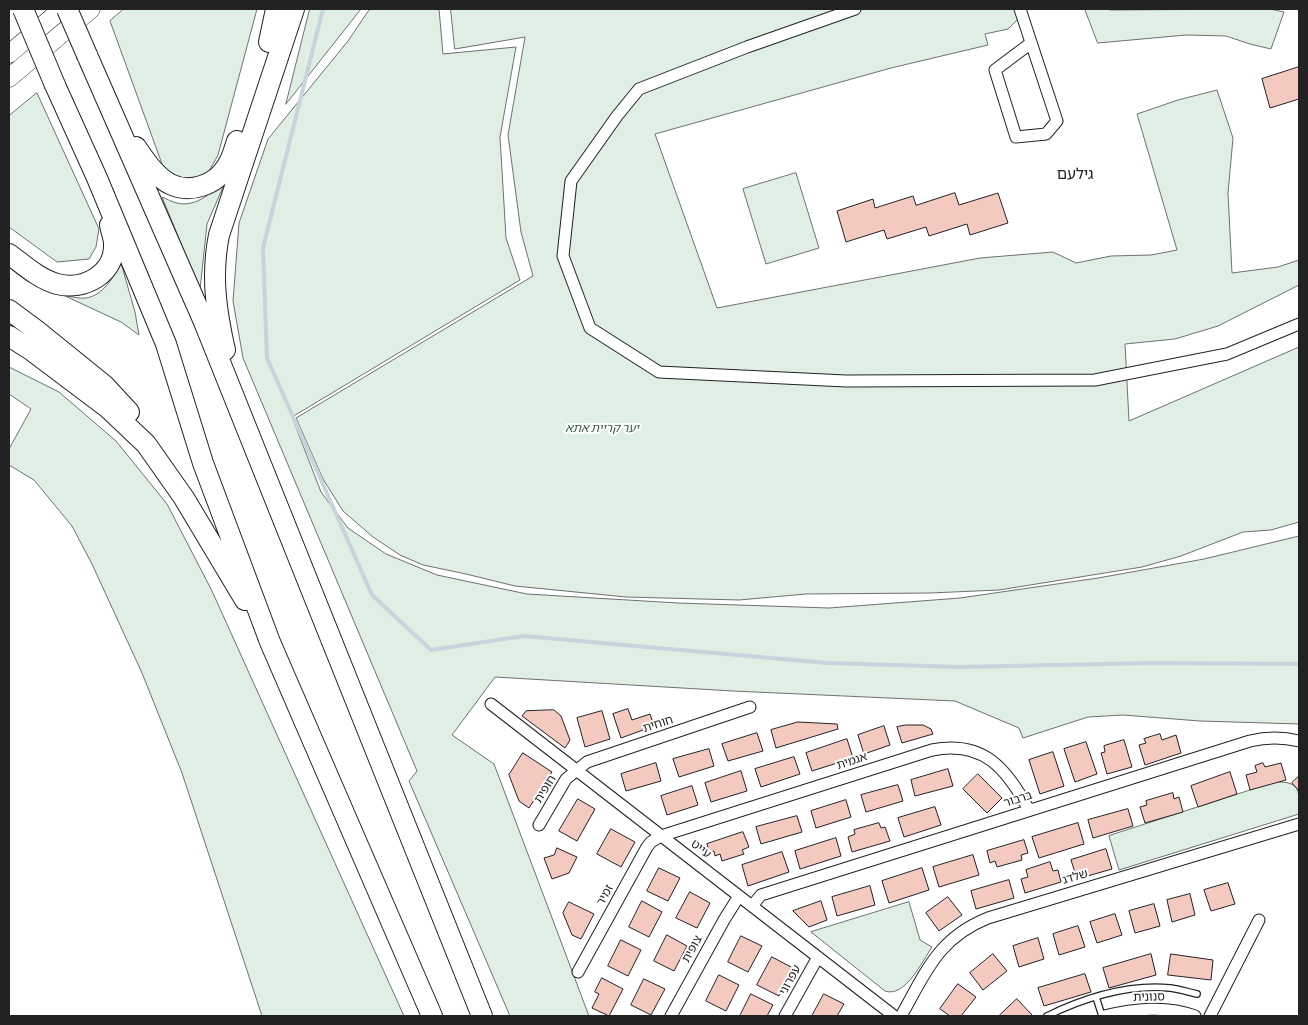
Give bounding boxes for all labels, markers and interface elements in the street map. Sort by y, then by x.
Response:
district label: גילעם [1057,165,1093,183]
park label: יער קריית אתא [565,421,639,435]
street label: חוחית [641,712,675,736]
street label: אגמית [835,749,869,773]
street label: חופית [531,772,559,806]
street label: ברבור [1002,788,1034,810]
street label: עייט [688,837,714,861]
street label: שלדג [1060,866,1090,888]
street label: זמיר [594,882,616,908]
street label: צופית [679,933,705,965]
street label: עפרוני [776,962,804,998]
street label: סנונית [1133,990,1165,1004]

